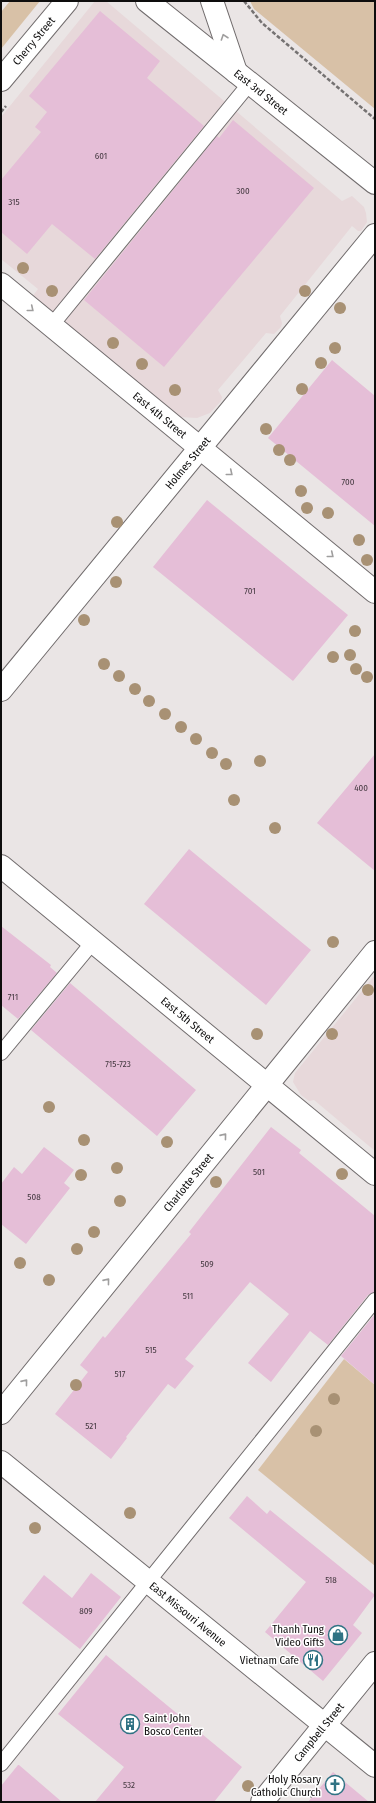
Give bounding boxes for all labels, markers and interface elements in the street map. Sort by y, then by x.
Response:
street label: Cherry Street [10,14,58,68]
one-way arrow [220,33,229,40]
street label: East 3rd Street [231,67,291,118]
house number: 601 [95,151,107,161]
house number: 300 [236,186,250,196]
house number: 315 [8,197,20,207]
one-way arrow [27,305,34,312]
street label: East 4th Street [130,389,189,441]
street label: Holmes Street [163,434,214,492]
one-way arrow [226,468,233,475]
house number: 700 [342,477,355,487]
one-way arrow [326,551,334,558]
house number: 701 [244,586,256,596]
house number: 400 [354,783,368,793]
house number: 711 [8,992,18,1002]
street label: East 5th Street [158,994,217,1046]
house number: 715-723 [105,1059,131,1069]
one-way arrow [219,1134,226,1141]
street label: Charlotte Street [161,1151,216,1214]
house number: 501 [253,1167,265,1177]
house number: 508 [27,1192,41,1202]
house number: 509 [200,1259,214,1269]
one-way arrow [102,1279,109,1286]
house number: 511 [183,1291,193,1301]
house number: 515 [145,1345,157,1355]
house number: 517 [115,1369,126,1379]
one-way arrow [21,1380,28,1387]
house number: 521 [85,1421,97,1431]
house number: 518 [325,1575,337,1585]
street label: East Missouri Avenue [147,1579,229,1649]
house number: 809 [79,1606,93,1616]
place label: Thanh Tung Video Gifts [272,1623,325,1649]
shop icon: Thanh Tung Video Gifts [327,1624,349,1646]
restaurant icon: Vietnam Cafe [302,1649,324,1671]
place label: Vietnam Cafe [240,1654,299,1667]
street label: Campbell Street [291,1700,347,1765]
place label: Saint John Bosco Center [144,1712,203,1738]
building icon: Saint John Bosco Center [119,1713,141,1735]
place label: Holy Rosary Catholic Church [251,1773,321,1799]
church icon: Holy Rosary Catholic Church [324,1774,346,1796]
house number: 532 [123,1780,135,1790]

